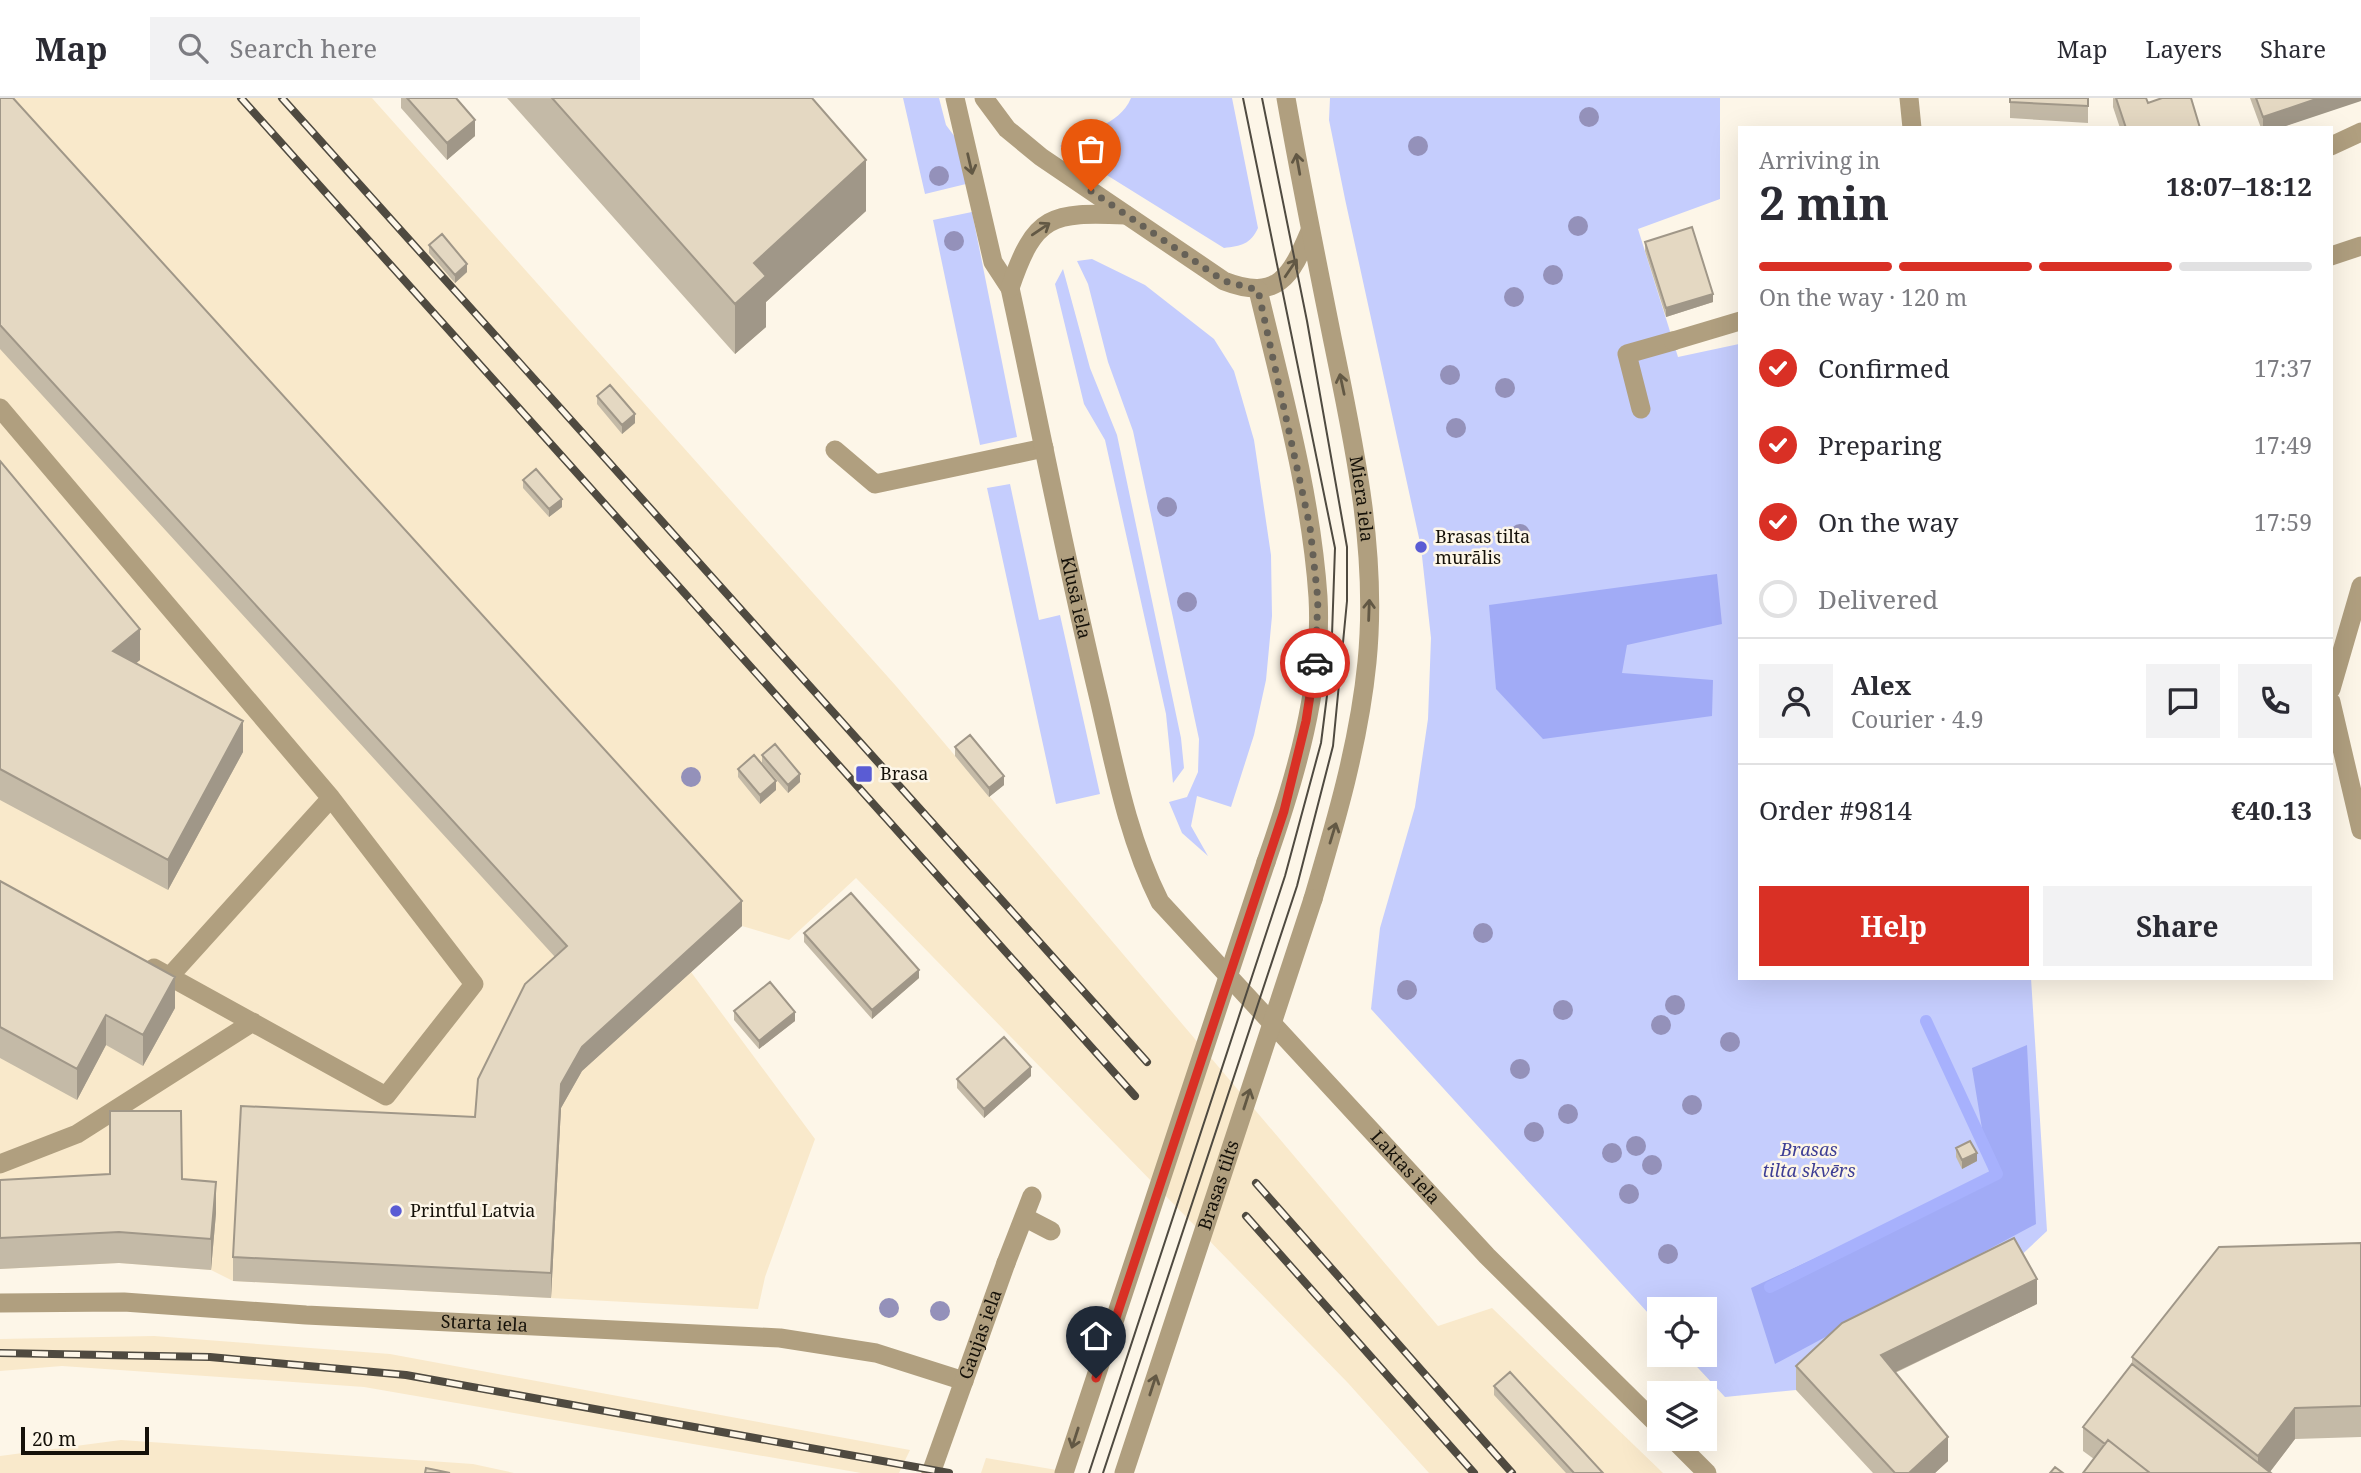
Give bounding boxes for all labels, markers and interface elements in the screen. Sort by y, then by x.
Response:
search box [150,17,640,80]
text: Map [35,26,108,71]
icon: search [174,29,212,67]
text: Search here [230,30,377,66]
text: Map [2057,32,2108,65]
text: Layers [2146,32,2222,65]
text: Share [2260,32,2326,65]
pin [1061,119,1121,191]
icon: bag [1072,130,1110,168]
text: Arriving in [1759,144,1880,176]
one-way arrow [964,153,977,175]
one-way arrow [1291,153,1304,176]
text: 18:07–18:12 [2166,168,2312,204]
text: 2 min [1759,171,1889,233]
one-way arrow [1031,222,1050,236]
one-way arrow [1284,259,1299,278]
text: On the way · 120 m [1759,281,1967,313]
icon: check [1759,349,1797,387]
text: Confirmed [1818,350,1950,386]
text: 17:37 [2254,352,2312,384]
one-way arrow [1334,373,1348,396]
icon: check [1759,426,1797,464]
text: Preparing [1818,427,1942,463]
text: 17:49 [2254,429,2312,461]
street label: Miera iela [1345,454,1380,543]
icon: check [1759,503,1797,541]
text: On the way [1818,504,1958,540]
text: 17:59 [2254,506,2312,538]
place label: Brasas tilta murālis [1435,524,1530,569]
marker: Brasas tilta murālis [1413,539,1429,555]
street label: Klusā iela [1056,554,1097,641]
text: Delivered [1818,581,1938,617]
one-way arrow [1362,598,1375,621]
courier [1280,628,1350,698]
icon: car [1296,644,1334,682]
button: person [1759,664,1833,738]
button: chat [2146,664,2220,738]
button: phone [2238,664,2312,738]
text: Alex [1851,667,1911,703]
text: Courier · 4.9 [1851,703,1984,735]
place label: Brasa [880,761,928,785]
marker: Brasa [854,764,874,784]
text: Order #9814 [1759,792,1912,828]
text: €40.13 [2231,792,2312,828]
one-way arrow [1327,823,1340,845]
button: Help [1759,886,2029,966]
button: Share [2043,886,2312,966]
one-way arrow [1241,1088,1254,1110]
street label: Laktas iela [1366,1125,1446,1209]
street label: Brasas tilts [1192,1137,1244,1233]
park label: Brasas tilta skvērs [1762,1137,1856,1182]
place label: Printful Latvia [410,1198,535,1222]
marker: Printful Latvia [388,1203,404,1219]
street label: Gaujas iela [952,1286,1007,1382]
map controls [1647,1297,1717,1451]
button: locate [1647,1297,1717,1367]
pin [1066,1306,1126,1378]
street label: Starta iela [440,1309,528,1337]
icon: home [1077,1317,1115,1355]
one-way arrow [1147,1374,1160,1396]
button: layers [1647,1381,1717,1451]
scale bar [21,1424,149,1456]
text: 20 m [32,1426,76,1452]
one-way arrow [1068,1427,1081,1449]

